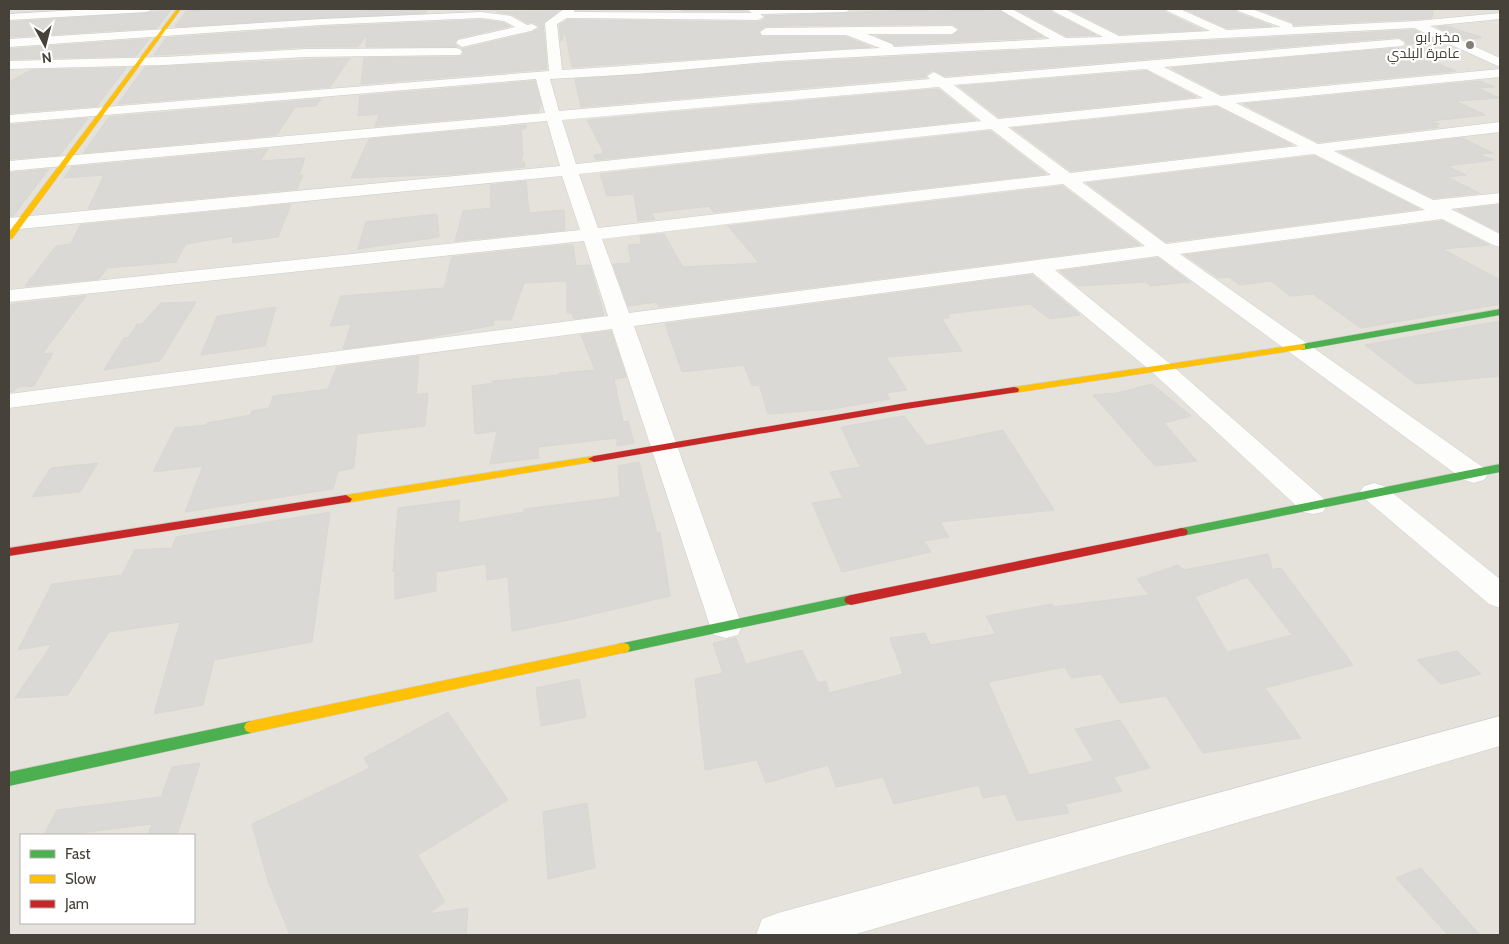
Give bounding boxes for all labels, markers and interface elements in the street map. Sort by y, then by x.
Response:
north arrow [20,20,70,70]
place label: مخبز ابو عامرة البلدي [1387,28,1460,65]
marker: مخبز ابو عامرة البلدي [1464,39,1476,51]
text: N [41,48,53,67]
legend [20,834,195,924]
text: Fast [65,845,90,863]
text: Slow [65,870,96,888]
text: Jam [64,895,89,913]

